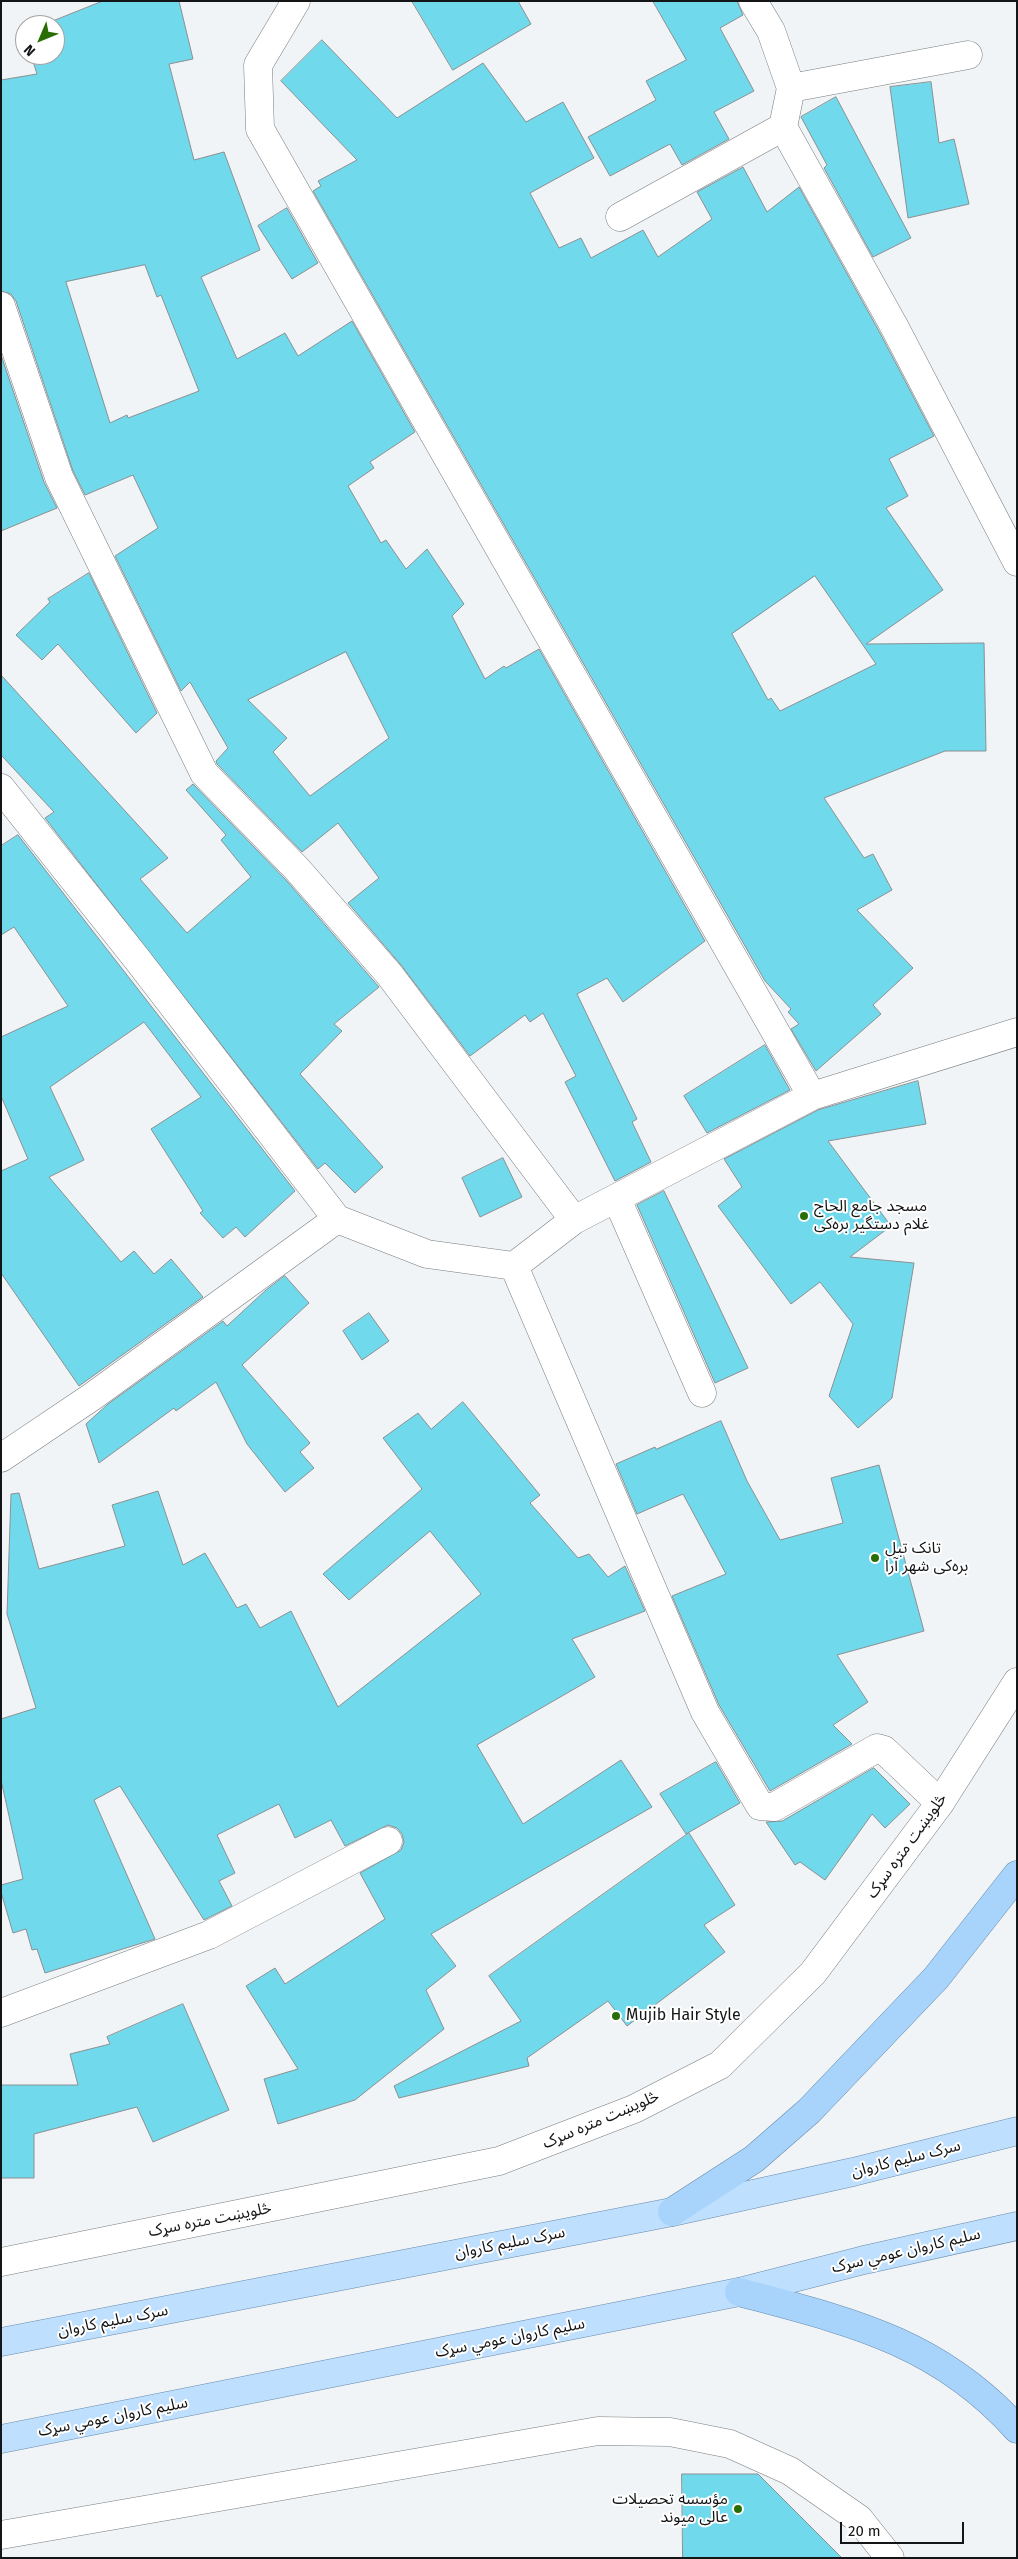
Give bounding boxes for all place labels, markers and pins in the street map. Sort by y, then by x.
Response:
place label: مسجد جامع الحاج غلام دستگیر بره‌کی [814,1197,929,1235]
marker: مسجد جامع الحاج غلام دستگیر بره‌کی [798,1210,810,1222]
place label: تانک تیل بره‌کی شهر آرا [885,1539,968,1577]
marker: تانک تیل بره‌کی شهر آرا [869,1552,881,1564]
place label: Mujib Hair Style [626,2006,741,2026]
marker: Mujib Hair Style [610,2010,622,2022]
place label: مؤسسه تحصیلات عالی میوند [612,2490,728,2528]
marker: مؤسسه تحصیلات عالی میوند [732,2503,744,2515]

